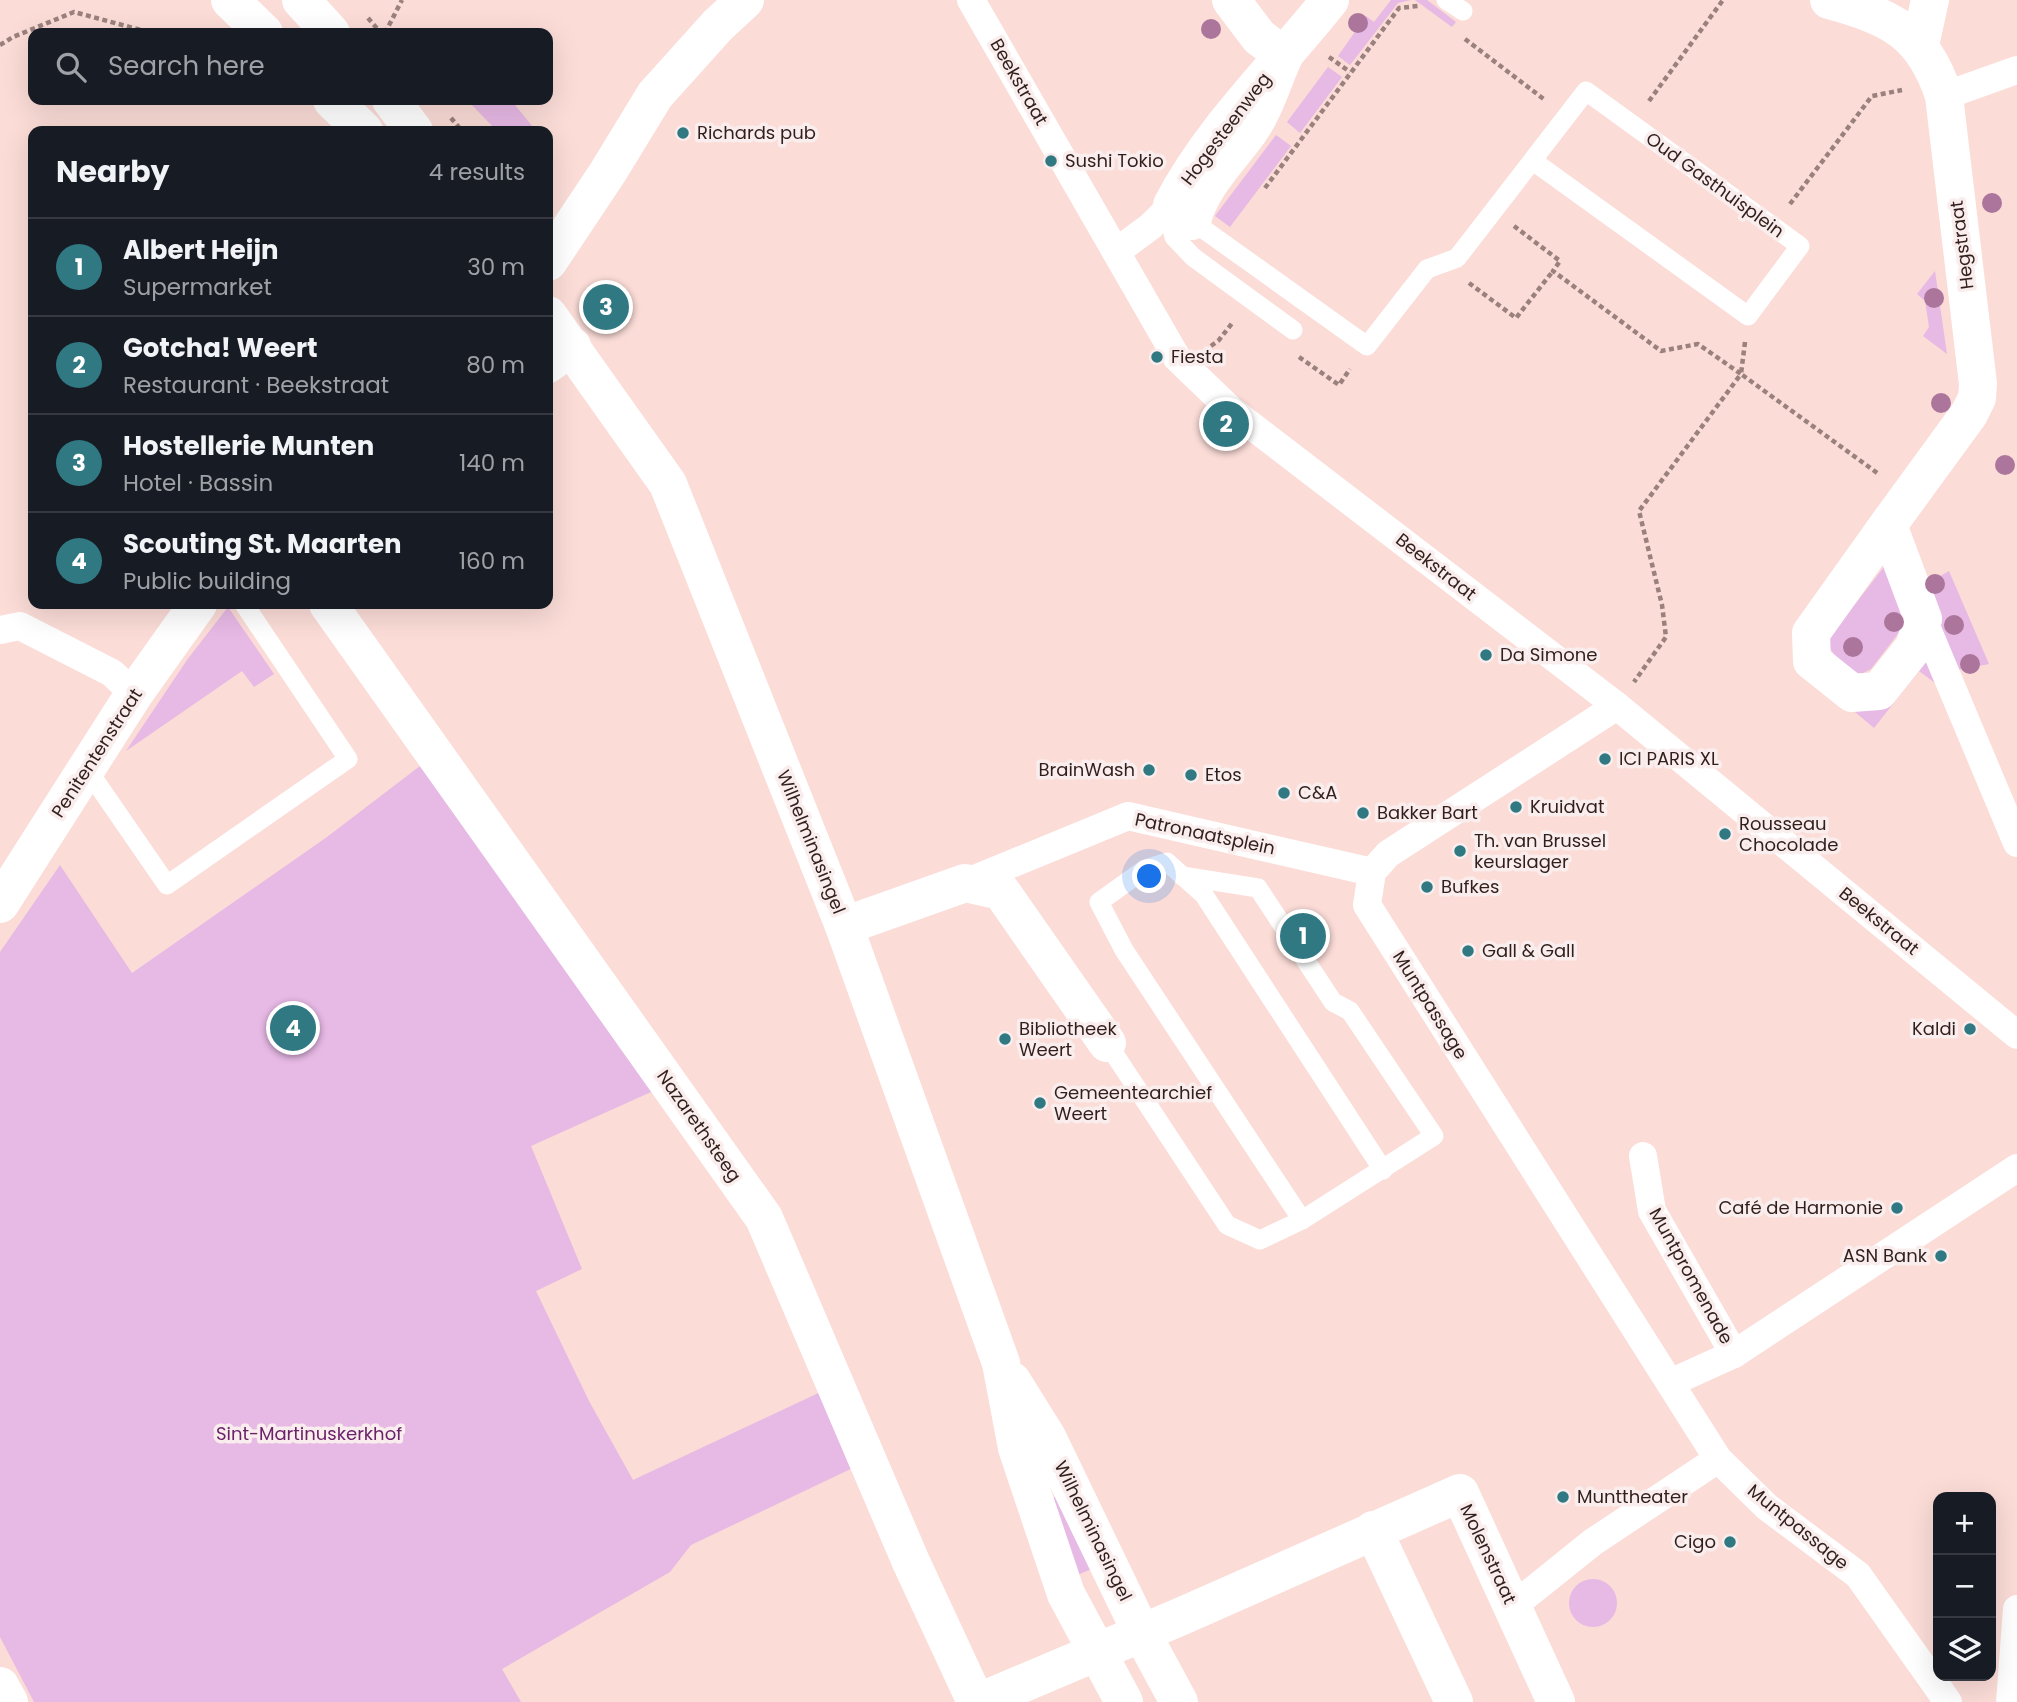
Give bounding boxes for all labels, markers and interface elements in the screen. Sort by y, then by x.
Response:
search box [28,28,553,105]
street label: Beekstraat [985,34,1054,130]
icon: search [52,48,90,86]
text: Search here [108,48,265,84]
street label: Hogesteenweg [1175,67,1276,190]
place label: Richards pub [697,120,816,145]
marker: Richards pub [675,125,691,141]
street label: Oud Gasthuisplein [1641,126,1790,243]
place label: Sushi Tokio [1065,148,1164,173]
text: Nearby [56,150,170,193]
marker: Sushi Tokio [1043,153,1059,169]
text: 4 results [429,156,525,188]
street label: Hegstraat [1944,199,1979,291]
text: Albert Heijn [123,232,279,268]
text: 1 [75,251,83,283]
text: 30 m [467,251,525,283]
text: Supermarket [123,271,272,303]
pin: 3 [583,281,629,333]
text: Gotcha! Weert [123,330,318,366]
place label: Fiesta [1171,344,1224,369]
text: 2 [72,349,86,381]
text: 80 m [466,349,525,381]
marker: Fiesta [1149,349,1165,365]
text: Restaurant · Beekstraat [123,369,389,401]
pin: 2 [1203,398,1249,450]
text: Hostellerie Munten [123,428,374,464]
text: 3 [72,447,86,479]
text: 140 m [459,447,525,479]
text: Hotel · Bassin [123,467,273,499]
text: Scouting St. Maarten [123,526,402,562]
street label: Beekstraat [1391,527,1482,606]
text: 4 [71,545,87,577]
text: 160 m [459,545,525,577]
text: Public building [123,565,291,597]
place label: Da Simone [1500,642,1597,667]
marker: Da Simone [1478,647,1494,663]
street label: Penitentenstraat [45,683,148,822]
place label: ICI PARIS XL [1619,746,1719,771]
marker: ICI PARIS XL [1597,751,1613,767]
place label: BrainWash [1038,757,1135,782]
marker: BrainWash [1141,762,1157,778]
place label: Etos [1205,762,1242,787]
street label: Wilhelminasingel [771,766,852,918]
marker: Etos [1183,767,1199,783]
place label: C&A [1298,780,1337,805]
marker: C&A [1276,785,1292,801]
place label: Kruidvat [1530,794,1604,819]
marker: Kruidvat [1508,799,1524,815]
place label: Bakker Bart [1377,800,1478,825]
marker: Bakker Bart [1355,805,1371,821]
street label: Patronaatsplein [1133,806,1278,861]
place label: Rousseau Chocolade [1739,811,1838,857]
marker: Rousseau Chocolade [1717,826,1733,842]
place label: Th. van Brussel keurslager [1474,828,1606,874]
marker: Th. van Brussel keurslager [1452,843,1468,859]
your location [1132,859,1166,893]
place label: Bufkes [1441,874,1499,899]
marker: Bufkes [1419,879,1435,895]
street label: Beekstraat [1834,881,1925,961]
pin: 1 [1280,910,1326,962]
place label: Gall & Gall [1482,938,1575,963]
marker: Gall & Gall [1460,943,1476,959]
street label: Muntpassage [1387,946,1474,1064]
pin: 4 [270,1002,316,1054]
place label: Bibliotheek Weert [1019,1016,1117,1062]
place label: Kaldi [1912,1016,1956,1041]
marker: Kaldi [1962,1021,1978,1037]
marker: Bibliotheek Weert [997,1031,1013,1047]
street label: Nazarethsteeg [651,1065,747,1187]
place label: Gemeentearchief Weert [1054,1080,1212,1126]
marker: Gemeentearchief Weert [1032,1095,1048,1111]
place label: Café de Harmonie [1718,1195,1883,1220]
marker: Café de Harmonie [1889,1200,1905,1216]
street label: Muntpromenade [1644,1203,1739,1348]
place label: ASN Bank [1843,1243,1928,1268]
marker: ASN Bank [1933,1248,1949,1264]
park label: Sint-Martinuskerkhof [216,1421,402,1446]
street label: Wilhelminasingel [1049,1456,1138,1605]
street label: Muntpassage [1742,1478,1854,1575]
place label: Munttheater [1577,1484,1688,1509]
marker: Munttheater [1555,1489,1571,1505]
map controls [1933,1492,1996,1681]
button: + [1933,1492,1996,1555]
street label: Molenstraat [1454,1500,1523,1608]
place label: Cigo [1674,1529,1716,1554]
marker: Cigo [1722,1534,1738,1550]
button: − [1933,1555,1996,1618]
button: layers [1933,1618,1996,1681]

